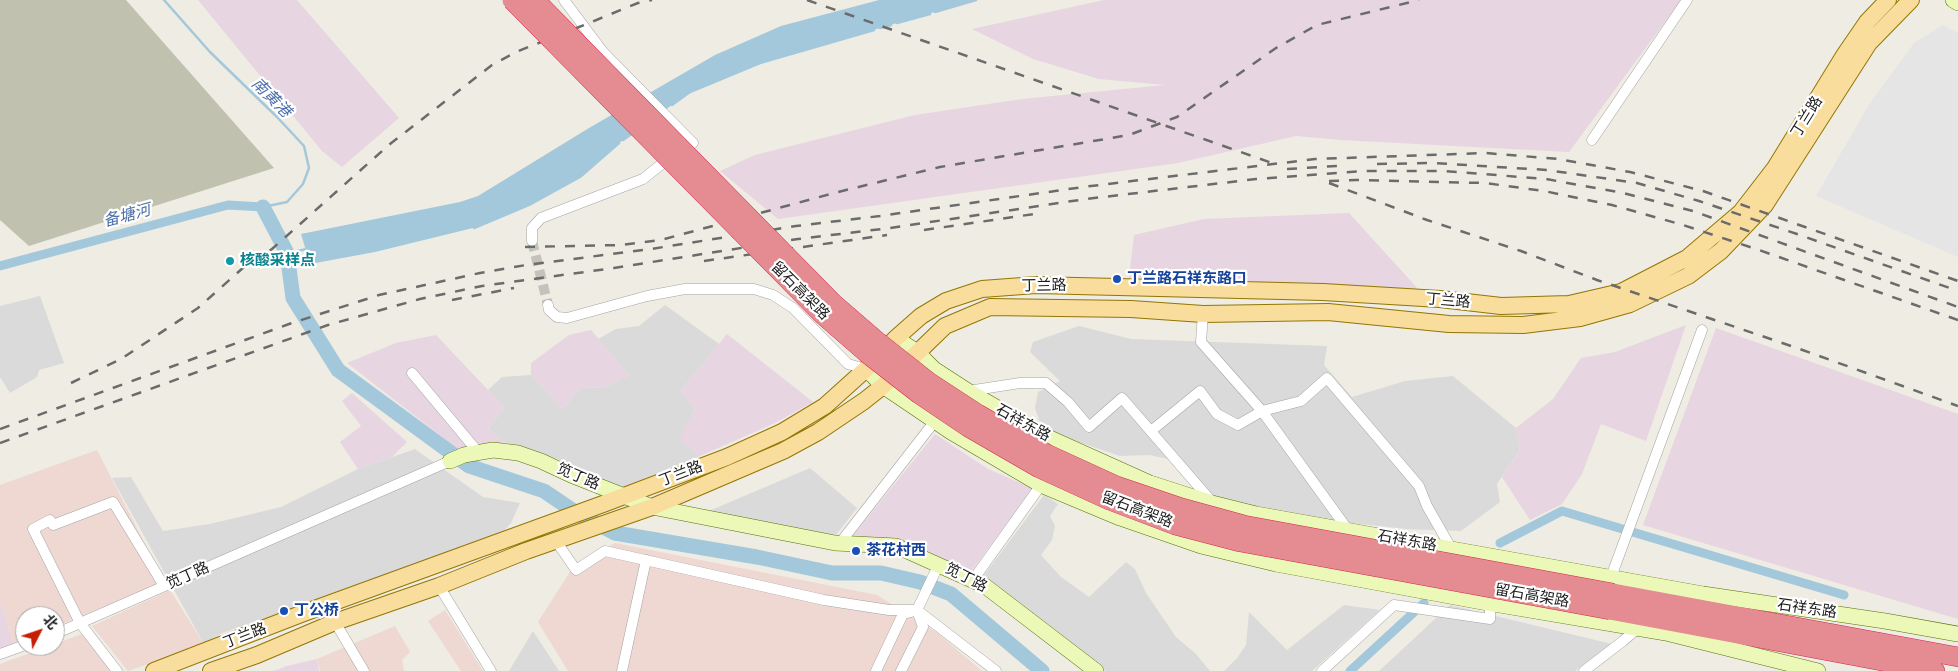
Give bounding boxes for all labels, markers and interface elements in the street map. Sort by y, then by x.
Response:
water label: 南黄港 [247,74,295,122]
street label: 丁兰路 [1787,93,1827,141]
water label: 备塘河 [101,201,153,231]
place label: 核酸采样点 [240,252,315,270]
marker: 核酸采样点 [224,255,236,267]
street label: 留石高架路 [767,258,833,324]
place label: 丁兰路石祥东路口 [1127,270,1247,288]
marker: 丁兰路石祥东路口 [1111,273,1123,285]
street label: 丁兰路 [1021,277,1067,295]
street label: 丁兰路 [1425,290,1471,312]
street label: 石祥东路 [992,401,1054,445]
street label: 丁兰路 [657,458,705,490]
street label: 笕丁路 [554,460,602,494]
street label: 留石高架路 [1099,488,1175,532]
street label: 石祥东路 [1376,527,1438,555]
place label: 茶花村西 [866,542,926,560]
marker: 茶花村西 [850,545,862,557]
street label: 笕丁路 [164,559,212,593]
street label: 笕丁路 [942,560,990,596]
street label: 留石高架路 [1494,581,1570,611]
street label: 石祥东路 [1776,596,1838,622]
place label: 丁公桥 [294,602,339,620]
marker: 丁公桥 [278,605,290,617]
north arrow [15,606,65,656]
text: 北 [39,610,63,633]
street label: 丁兰路 [221,620,269,652]

